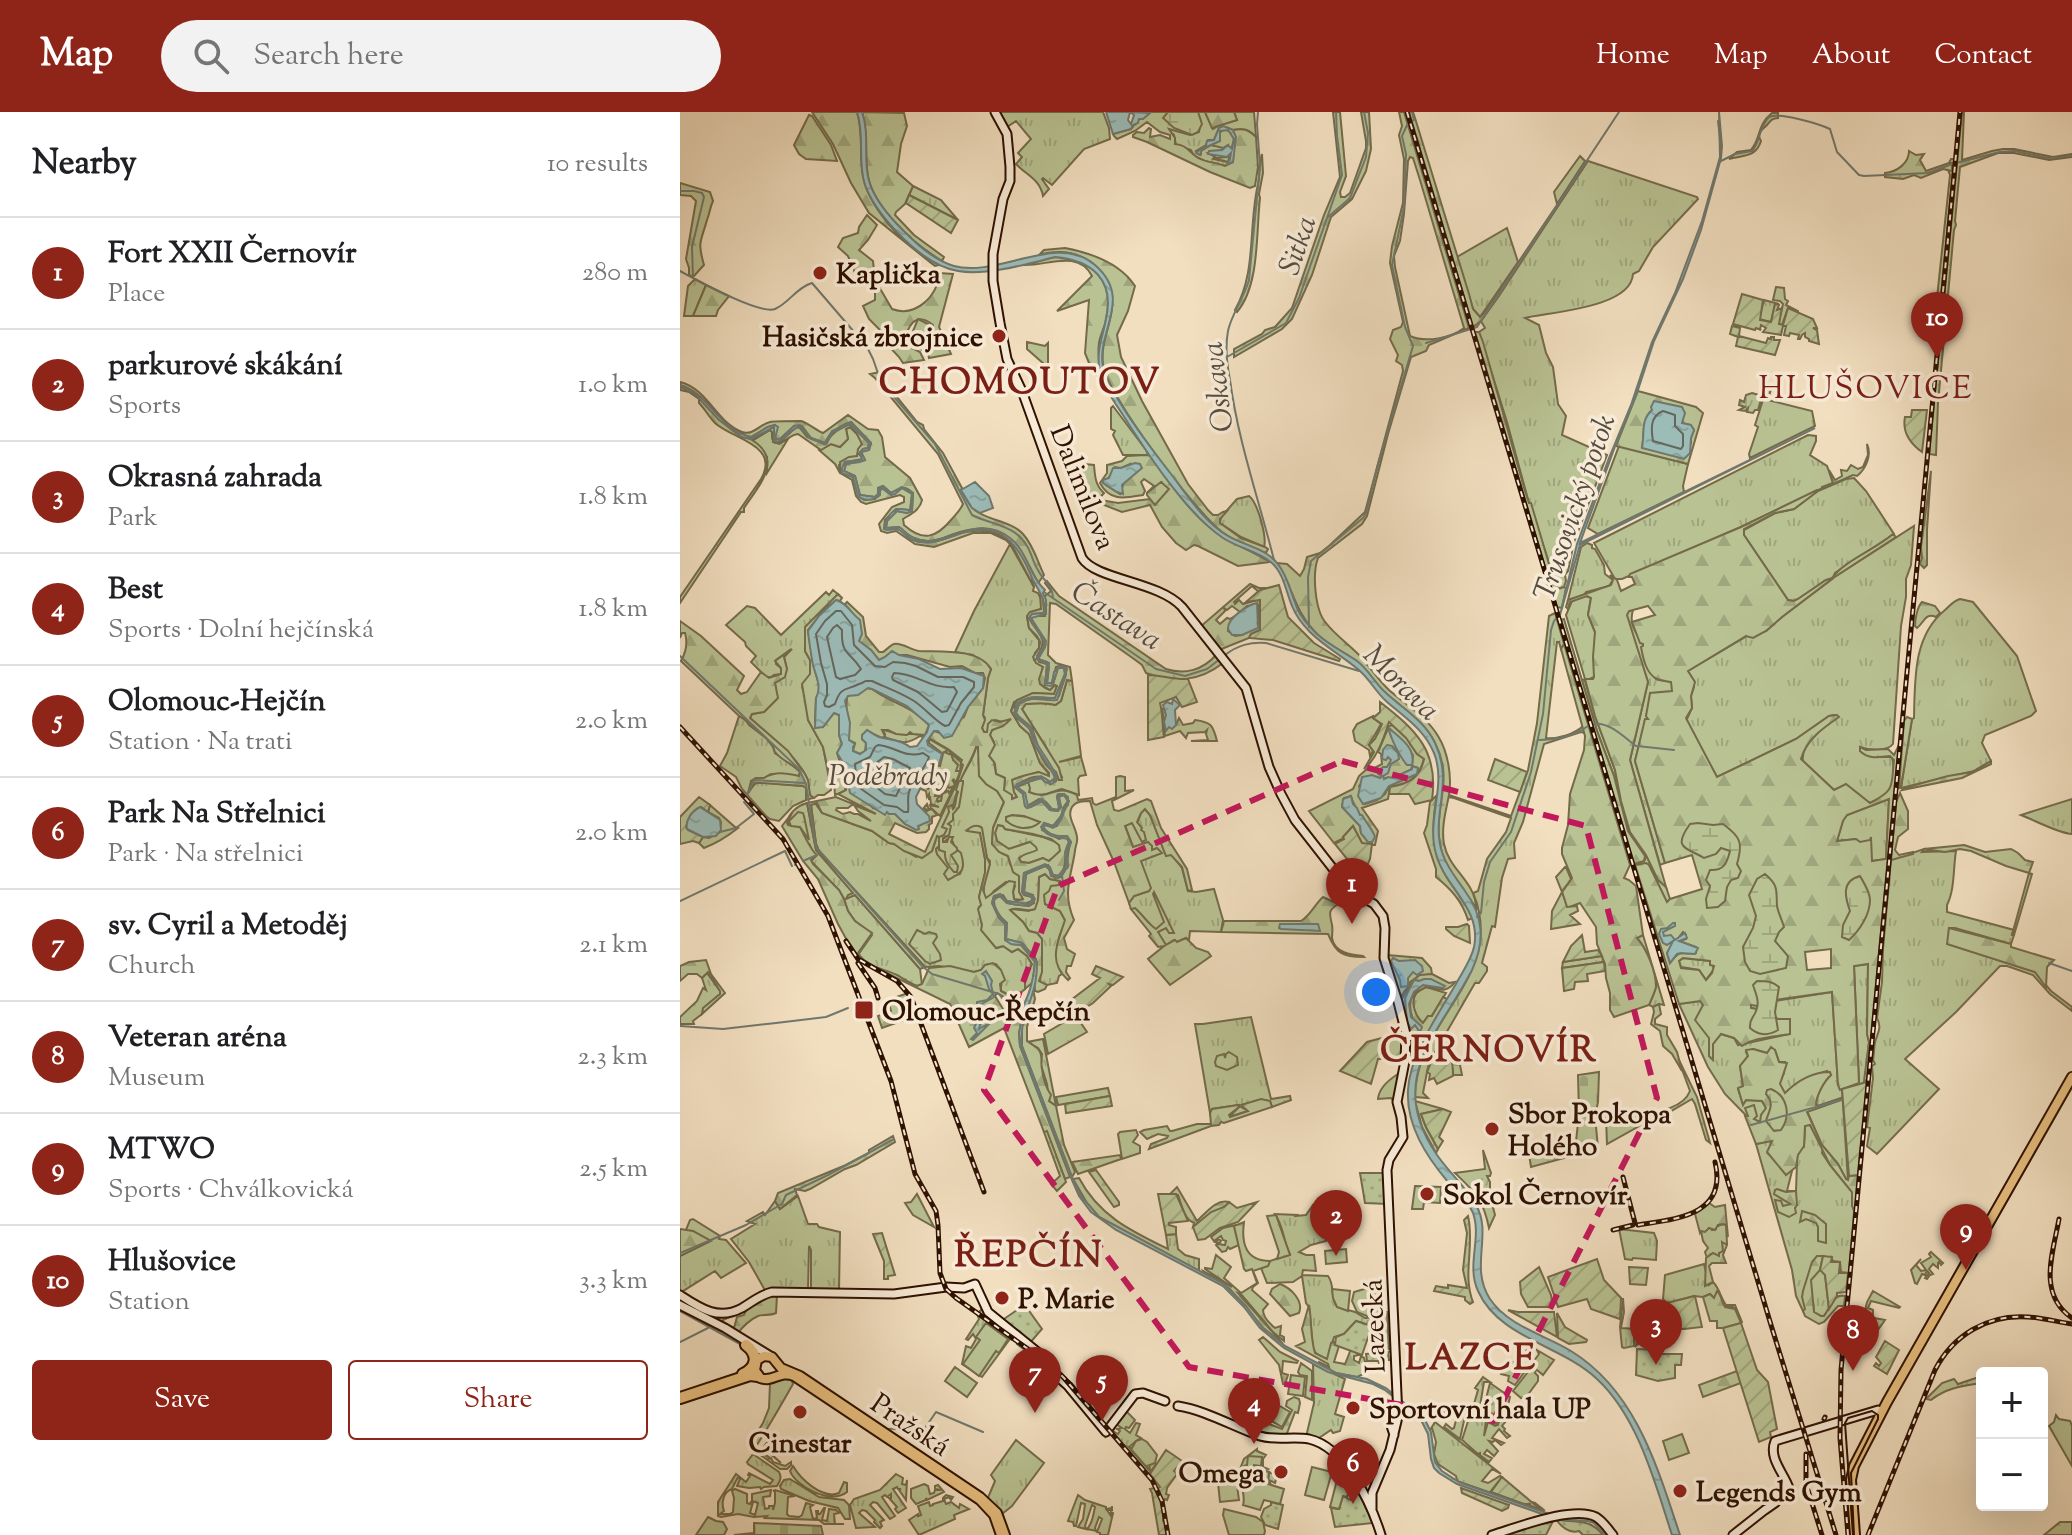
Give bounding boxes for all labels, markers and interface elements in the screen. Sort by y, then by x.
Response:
search box [161,20,721,92]
text: Map [40,29,113,83]
icon: search [189,34,233,78]
text: Search here [253,35,404,78]
text: Home [1596,36,1670,76]
text: Map [1714,36,1768,76]
text: About [1812,36,1890,76]
text: Contact [1934,36,2032,76]
text: Nearby [32,140,137,189]
text: 10 results [547,146,648,183]
water label: Sitka [1269,211,1329,281]
text: Fort XXII Černovír [108,233,356,276]
text: 1 [54,255,62,292]
text: 280 m [582,255,648,292]
place label: Kaplička [836,256,941,296]
marker: Kaplička [811,264,829,282]
text: Place [108,276,165,313]
pin: 10 [1911,292,1963,358]
place label: Hasičská zbrojnice [762,319,983,359]
marker: Hasičská zbrojnice [990,327,1008,345]
water label: Oskava [1193,339,1246,434]
text: parkurové skákání [108,345,343,388]
district label: CHOMOUTOV [879,358,1161,410]
text: 2 [52,367,64,404]
text: 1.0 km [578,367,648,404]
district label: HLUŠOVICE [1759,367,1973,413]
text: Sports [108,388,181,425]
water label: Trusovický potok [1524,409,1628,607]
street label: Dalimilova [1038,420,1124,557]
text: Okrasná zahrada [108,457,322,500]
text: 3 [53,479,63,516]
text: 1.8 km [578,479,648,516]
text: Park [108,500,158,537]
text: Best [108,569,163,612]
water label: Častava [1062,572,1170,663]
text: 4 [51,591,65,628]
text: 1.8 km [578,591,648,628]
text: Sports · Dolní hejčínská [108,612,374,649]
water label: Morava [1352,636,1448,732]
text: Olomouc-Hejčín [108,681,326,724]
text: 5 [54,703,62,740]
text: 2.0 km [575,703,648,740]
text: Station · Na trati [108,724,292,761]
water label: Poděbrady [828,756,948,799]
text: Park Na Střelnici [108,793,326,836]
text: 6 [52,815,64,852]
text: 2.0 km [575,815,648,852]
text: Park · Na střelnici [108,836,303,873]
pin: 1 [1326,858,1378,924]
text: sv. Cyril a Metoděj [108,905,348,948]
text: 7 [51,927,65,964]
text: 2.1 km [579,927,648,964]
text: Church [108,948,196,985]
your location [1356,972,1396,1012]
place label: Olomouc-Řepčín [882,993,1090,1033]
marker: Olomouc-Řepčín [853,999,875,1021]
text: Veteran aréna [108,1017,287,1060]
district label: ČERNOVÍR [1380,1025,1598,1078]
text: 8 [51,1039,65,1076]
text: 2.3 km [578,1039,648,1076]
text: Museum [108,1060,205,1097]
place label: Sbor Prokopa Holého [1508,1096,1671,1168]
marker: Sbor Prokopa Holého [1483,1120,1501,1138]
text: MTWO [108,1129,215,1172]
text: 9 [52,1151,64,1188]
text: 2.5 km [579,1151,648,1188]
text: Sports · Chválkovická [108,1172,354,1209]
place label: Sokol Černovír [1443,1177,1628,1217]
marker: Sokol Černovír [1418,1185,1436,1203]
pin: 2 [1310,1190,1362,1256]
pin: 9 [1940,1204,1992,1270]
district label: ŘEPČÍN [954,1230,1104,1283]
text: Hlušovice [108,1241,236,1284]
text: 10 [47,1263,69,1300]
text: 3.3 km [579,1263,648,1300]
street label: Lazecká [1354,1278,1398,1374]
place label: P. Marie [1018,1281,1114,1321]
text: Station [108,1284,190,1321]
marker: P. Marie [993,1289,1011,1307]
pin: 3 [1630,1299,1682,1365]
pin: 8 [1827,1305,1879,1371]
district label: LAZCE [1405,1334,1537,1386]
pin: 7 [1009,1347,1061,1413]
pin: 5 [1076,1355,1128,1421]
button: Save [32,1360,332,1440]
button: Share [348,1360,648,1440]
map controls [1976,1367,2048,1511]
button: + [1976,1367,2048,1439]
pin: 4 [1228,1378,1280,1444]
street label: Pražská [861,1385,957,1468]
place label: Sportovní hala UP [1369,1391,1591,1431]
marker: Sportovní hala UP [1344,1399,1362,1417]
marker: Cinestar [791,1403,809,1421]
place label: Cinestar [748,1425,852,1465]
pin: 6 [1327,1438,1379,1504]
button: − [1976,1439,2048,1511]
place label: Omega [1179,1455,1265,1495]
marker: Omega [1272,1463,1290,1481]
place label: Legends Gym [1696,1474,1862,1514]
marker: Legends Gym [1671,1482,1689,1500]

